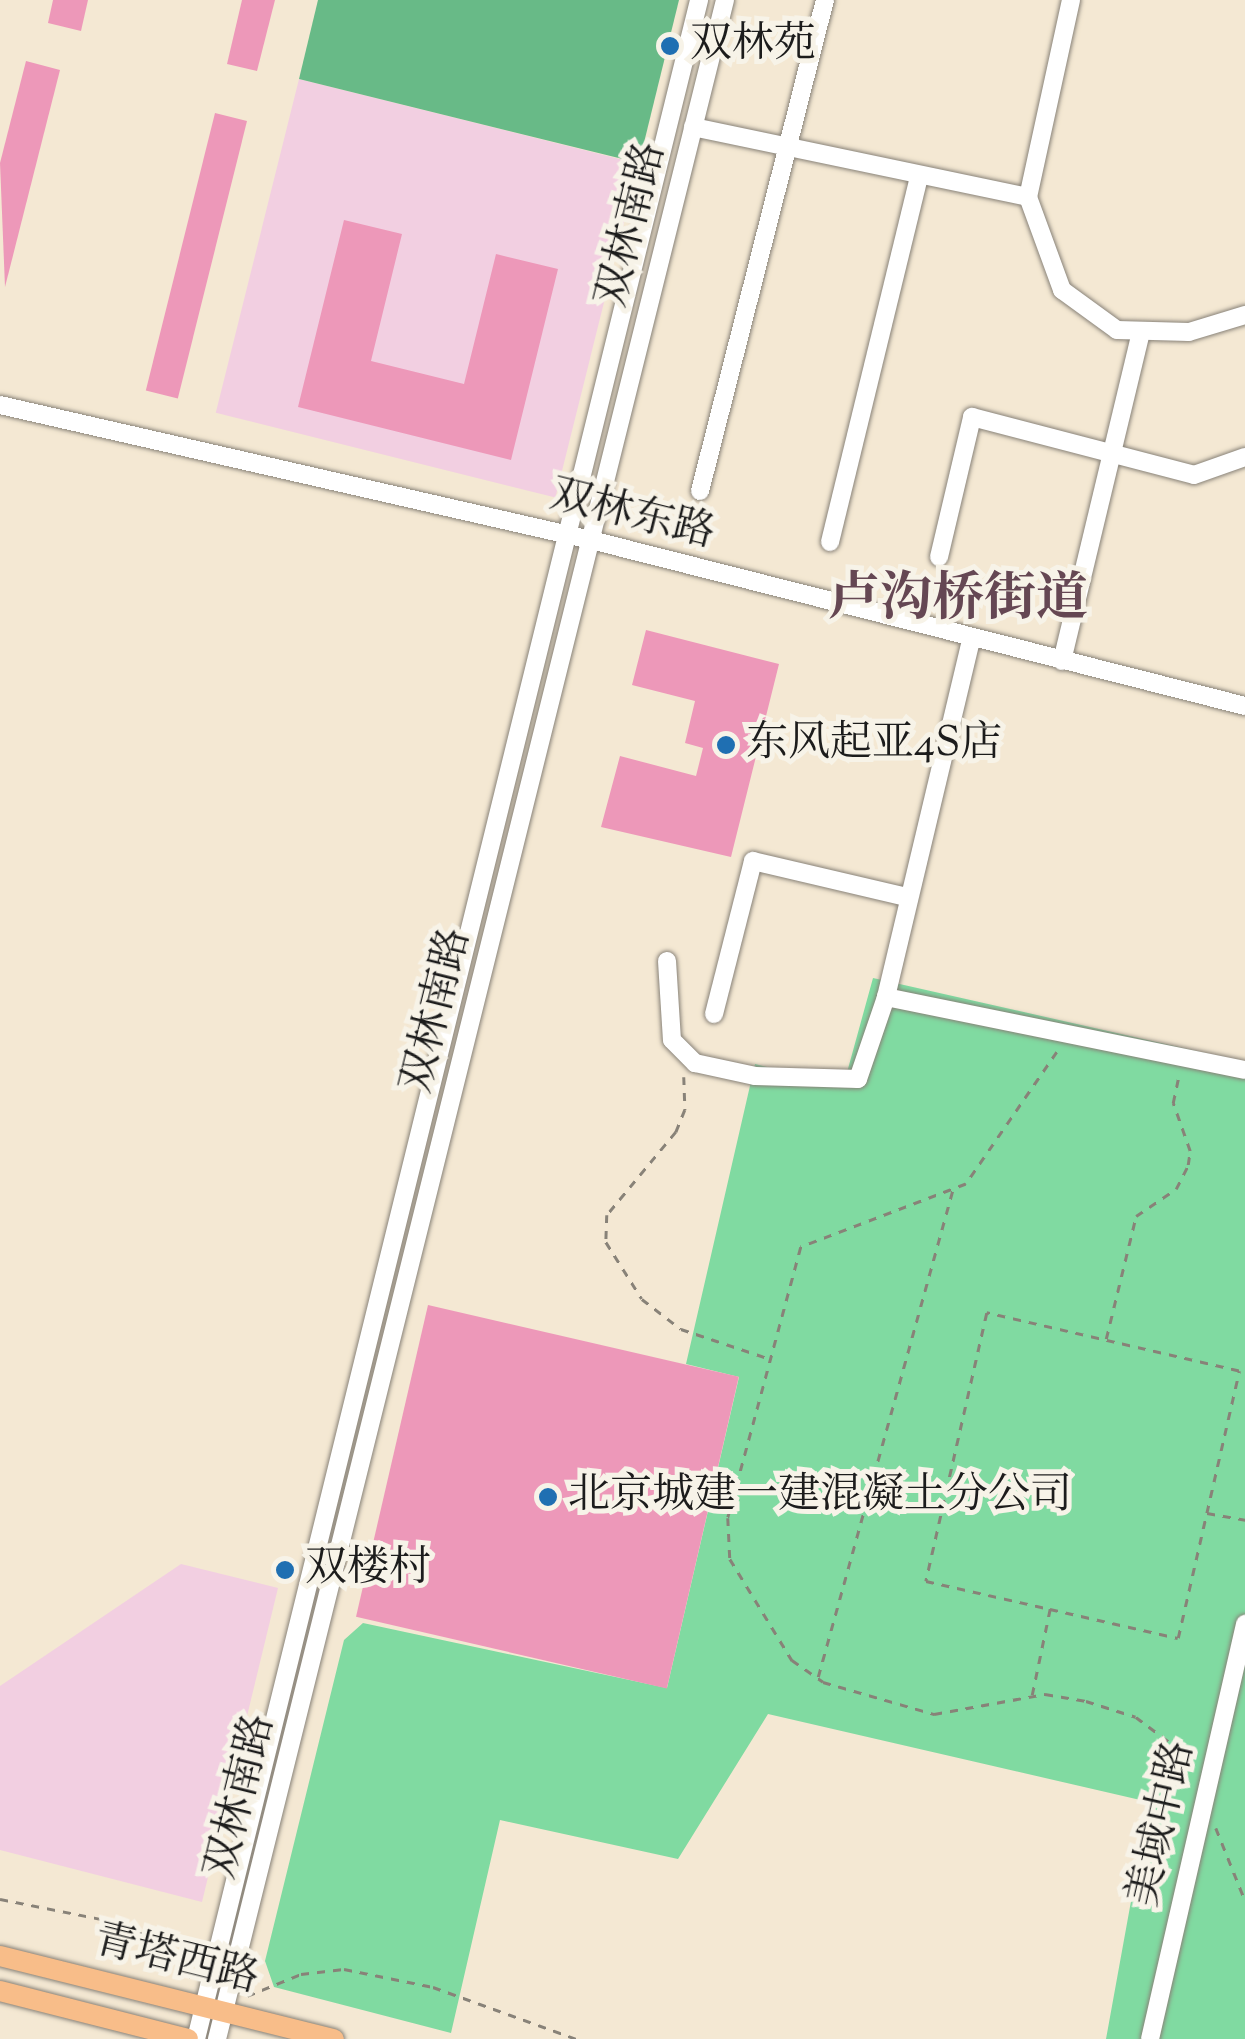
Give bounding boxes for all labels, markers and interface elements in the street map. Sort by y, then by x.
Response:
place label: 双林苑 [690,21,816,71]
marker: 双林苑 [659,35,681,57]
street label: 双林南路 [588,137,678,313]
street label: 双林东路 [544,471,720,561]
district label: 卢沟桥街道 [828,571,1088,633]
place label: 东风起亚4S店 [746,720,1002,770]
marker: 东风起亚4S店 [715,734,737,756]
street label: 双林南路 [393,923,483,1099]
place label: 北京城建一建混凝土分公司 [568,1472,1072,1522]
marker: 北京城建一建混凝土分公司 [537,1486,559,1508]
place label: 双楼村 [305,1545,431,1595]
marker: 双楼村 [274,1559,296,1581]
street label: 双林南路 [197,1709,287,1885]
street label: 美域中路 [1120,1736,1206,1912]
street label: 青塔西路 [88,1916,264,2006]

